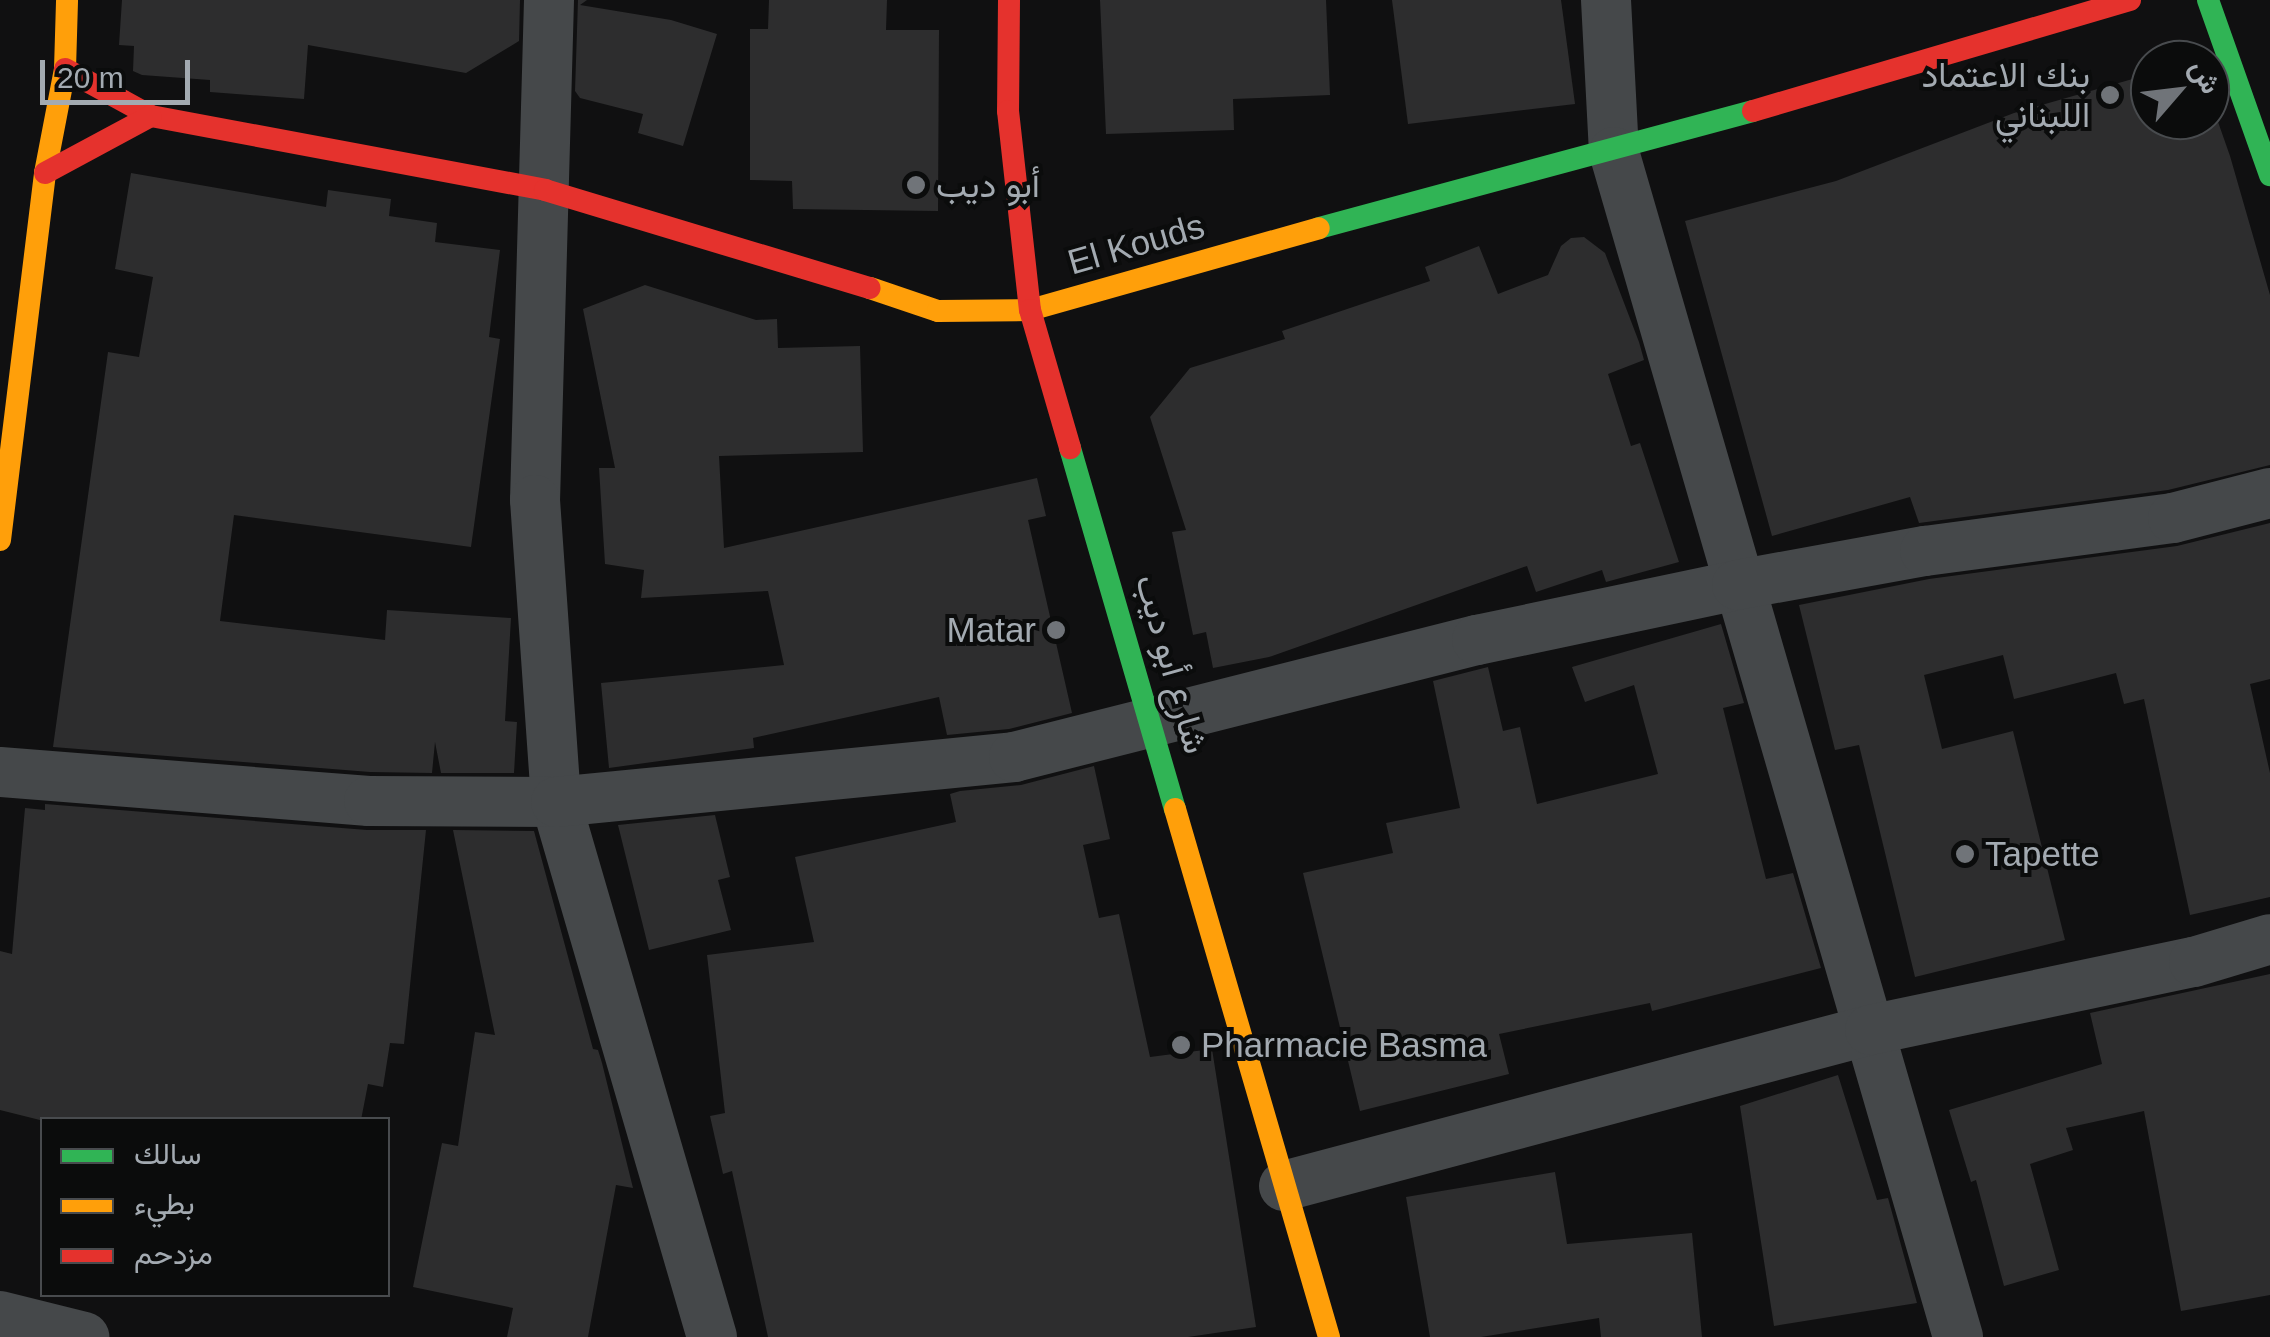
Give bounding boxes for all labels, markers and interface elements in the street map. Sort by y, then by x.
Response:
scale bar [45,40,195,102]
north arrow [2130,40,2230,140]
place label: بنك الاعتماد اللبناني [1922,54,2090,136]
text: ش [2184,54,2227,99]
text: 20 m [57,61,124,94]
marker: بنك الاعتماد اللبناني [2099,84,2121,106]
place label: أبو ديب [936,164,1040,206]
marker: أبو ديب [905,174,927,196]
street label: El Kouds [1063,205,1209,283]
street label: شارع أبو ديب [1126,570,1218,758]
place label: Matar [947,609,1036,651]
marker: Matar [1045,619,1067,641]
place label: Tapette [1985,833,2100,875]
marker: Tapette [1954,843,1976,865]
place label: Pharmacie Basma [1201,1024,1487,1066]
marker: Pharmacie Basma [1170,1034,1192,1056]
legend [40,1117,390,1297]
text: سالك [134,1137,201,1170]
text: بطيء [134,1187,195,1220]
text: مزدحم [134,1237,213,1270]

